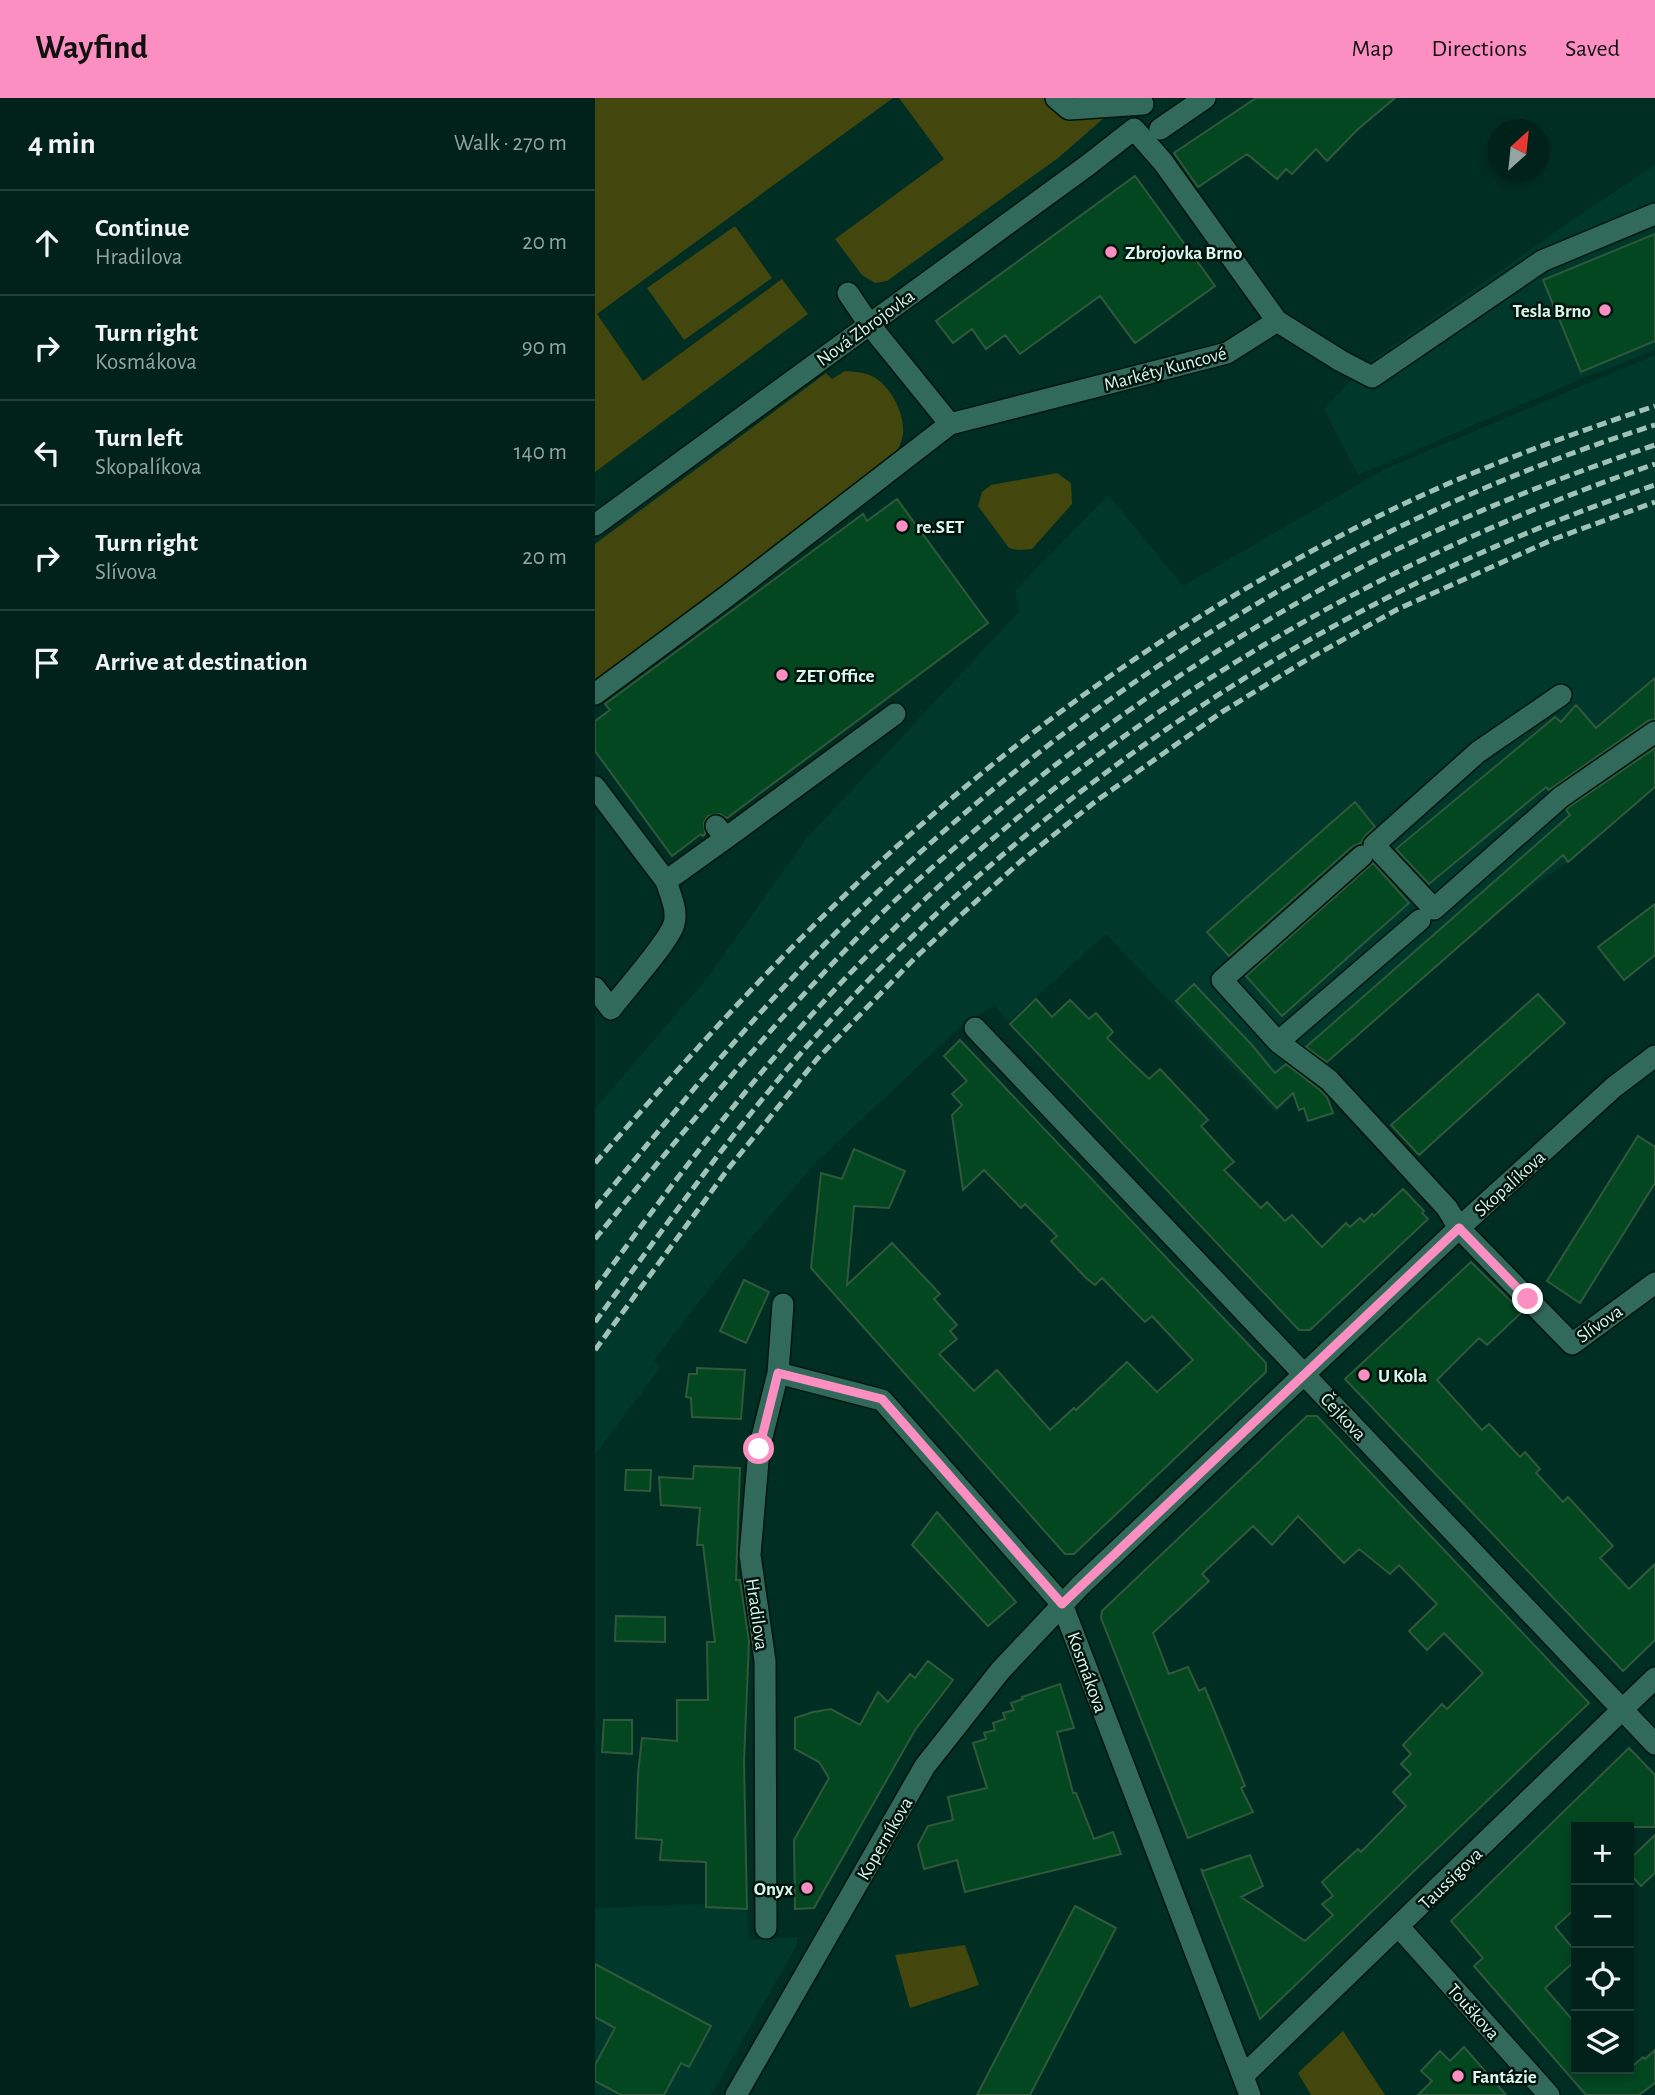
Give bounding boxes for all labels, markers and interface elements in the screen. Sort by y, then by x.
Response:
text: Wayfind [35,32,148,65]
text: Map [1351,37,1393,61]
text: Directions [1431,37,1527,61]
text: Saved [1565,37,1620,61]
north arrow [1487,119,1550,182]
text: 4 min [28,129,96,159]
text: Walk · 270 m [454,132,567,155]
text: Continue [95,215,190,241]
icon: ahead [28,224,66,262]
text: 20 m [522,231,567,254]
marker: Zbrojovka Brno [1103,244,1119,260]
place label: Zbrojovka Brno [1125,244,1242,263]
text: Hradilova [95,246,182,269]
street label: Nová Zbrojovka [814,286,918,370]
place label: Tesla Brno [1512,302,1591,321]
marker: Tesla Brno [1597,302,1613,318]
text: Turn right [95,320,198,346]
icon: right [28,329,66,367]
text: 90 m [522,336,567,359]
street label: Markéty Kuncové [1102,344,1229,395]
text: Kosmákova [95,351,197,374]
text: Turn left [95,425,183,451]
icon: left [28,434,66,472]
text: 140 m [514,441,567,464]
text: Skopalíkova [95,456,202,479]
marker: re.SET [894,518,910,534]
place label: re.SET [916,518,965,537]
text: Turn right [95,530,198,556]
icon: right [28,539,66,577]
text: 20 m [522,546,567,569]
text: Slívova [95,561,157,584]
icon: arrive [28,644,66,682]
text: Arrive at destination [95,649,308,675]
marker: ZET Office [774,667,790,683]
place label: ZET Office [796,667,875,686]
street label: Skopalíkova [1471,1147,1549,1221]
route end [1512,1283,1543,1314]
street label: Slívova [1573,1302,1627,1347]
marker: U Kola [1356,1367,1372,1383]
place label: U Kola [1378,1367,1427,1386]
street label: Čejkova [1316,1388,1371,1445]
route start [743,1433,774,1464]
street label: Hradilova [742,1577,771,1652]
street label: Kosmákova [1063,1630,1110,1716]
street label: Koperníkova [854,1794,917,1883]
map controls [1571,1822,1634,2074]
button: + [1571,1822,1634,1885]
street label: Taussigova [1416,1844,1487,1914]
place label: Onyx [754,1880,793,1899]
marker: Onyx [799,1880,815,1896]
button: − [1571,1885,1634,1948]
button: locate [1571,1948,1634,2011]
street label: Touškova [1443,1980,1503,2044]
button: layers [1571,2011,1634,2074]
marker: Fantázie [1450,2068,1466,2084]
place label: Fantázie [1472,2068,1537,2087]

